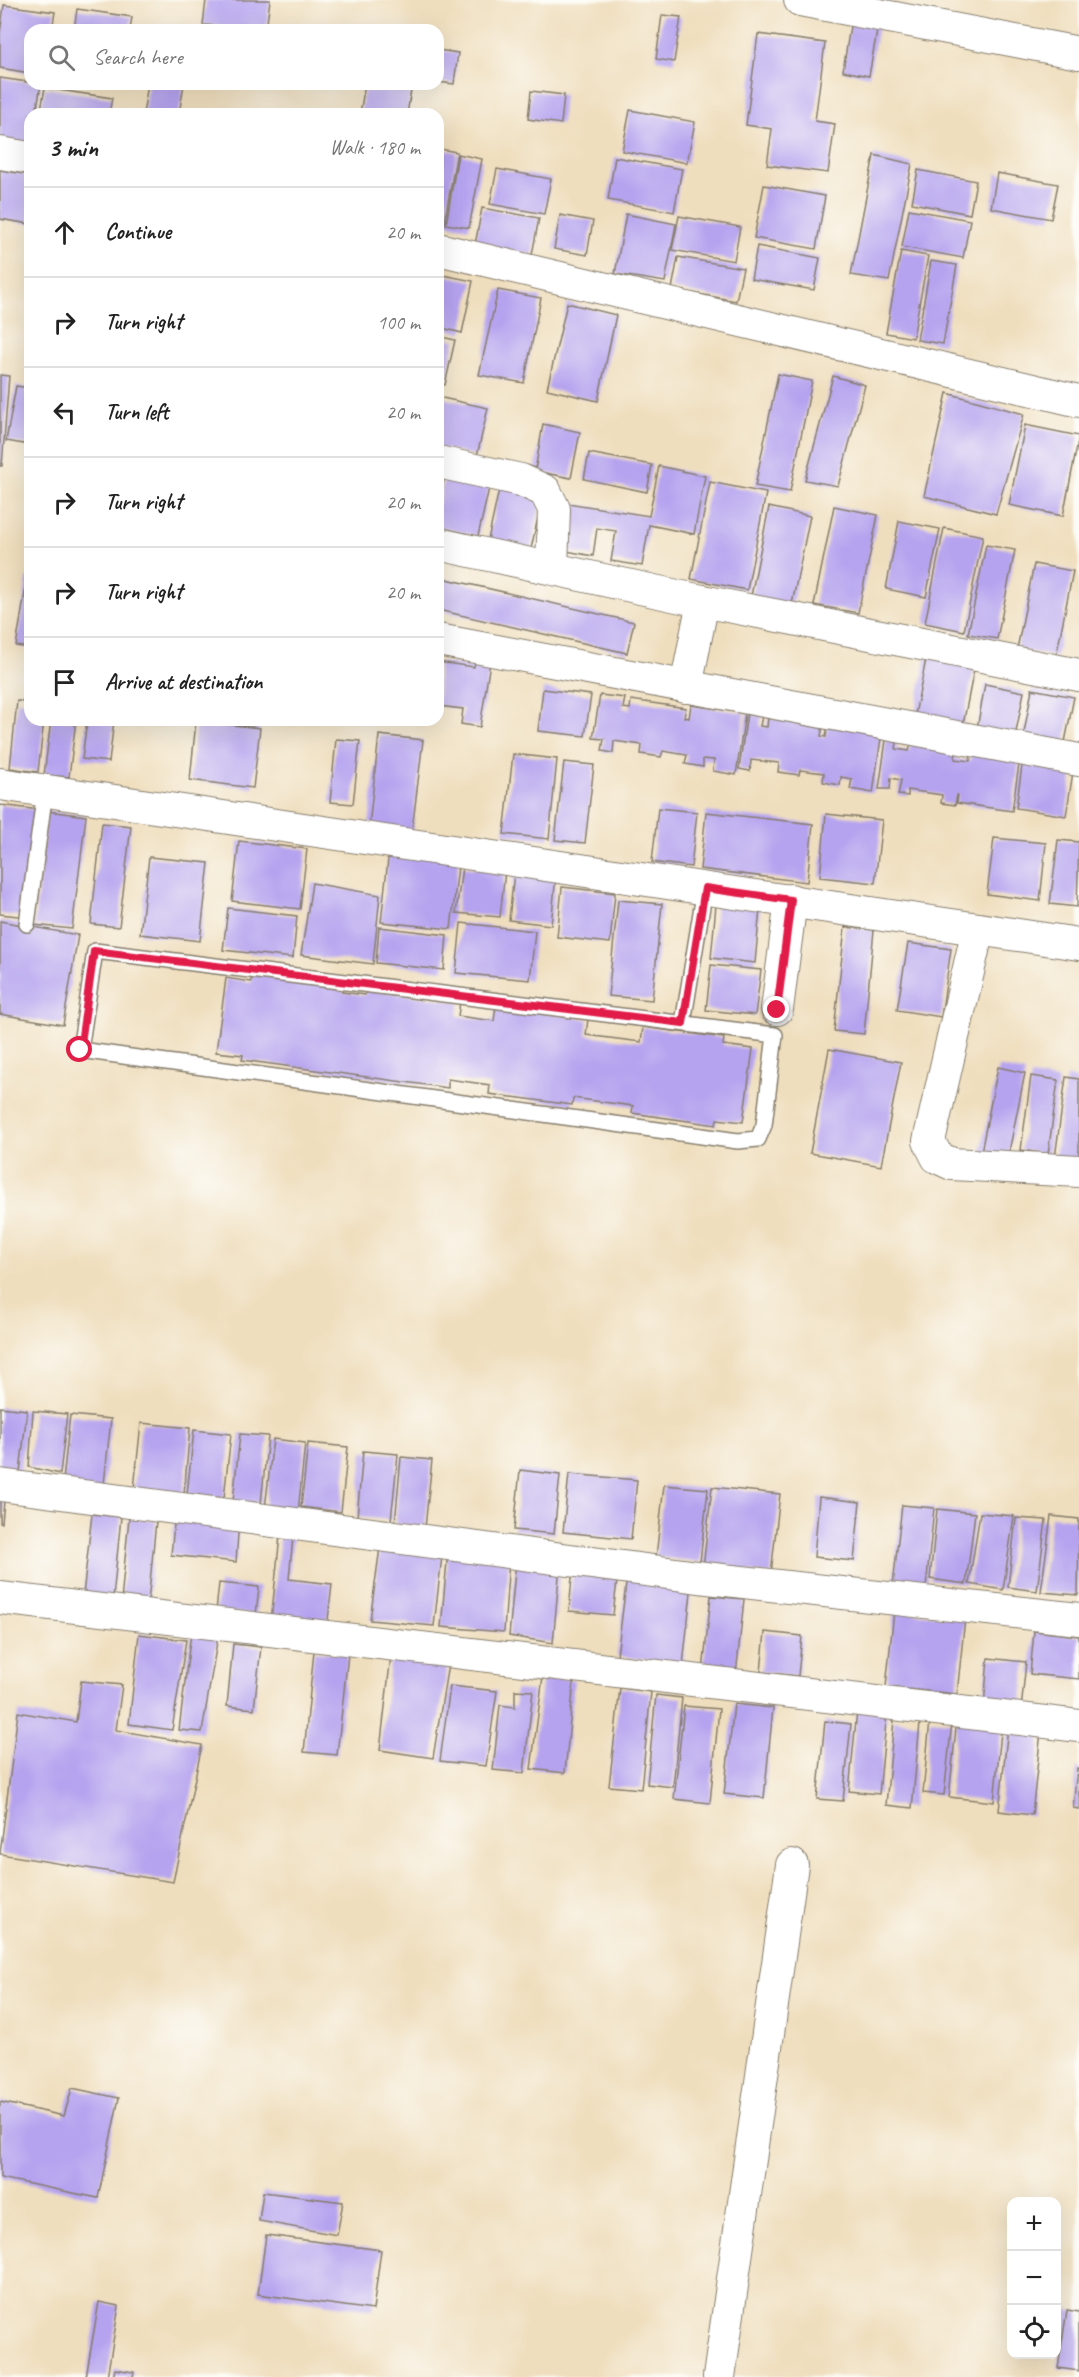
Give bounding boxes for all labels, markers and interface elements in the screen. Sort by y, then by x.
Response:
search box [24,24,444,90]
icon: search [45,41,78,74]
text: Search here [93,43,183,71]
text: 3 min [48,131,98,164]
text: Walk · 180 m [330,135,420,160]
icon: ahead [48,216,81,249]
text: Continue [105,218,171,246]
text: 20 m [386,220,420,245]
icon: right [48,306,81,339]
text: Turn right [105,308,182,336]
text: 100 m [377,310,420,335]
icon: left [48,396,81,429]
text: Turn left [105,398,169,426]
text: 20 m [386,400,420,425]
icon: right [48,486,81,519]
text: Turn right [105,488,182,516]
text: 20 m [386,490,420,515]
icon: right [48,576,81,609]
text: Turn right [105,578,182,606]
text: 20 m [386,580,420,605]
icon: arrive [48,666,81,699]
text: Arrive at destination [105,668,262,696]
route end [763,996,789,1022]
route start [66,1036,92,1062]
map controls [1007,2197,1061,2359]
button: + [1007,2197,1061,2251]
button: − [1007,2251,1061,2305]
button: locate [1007,2305,1061,2359]

